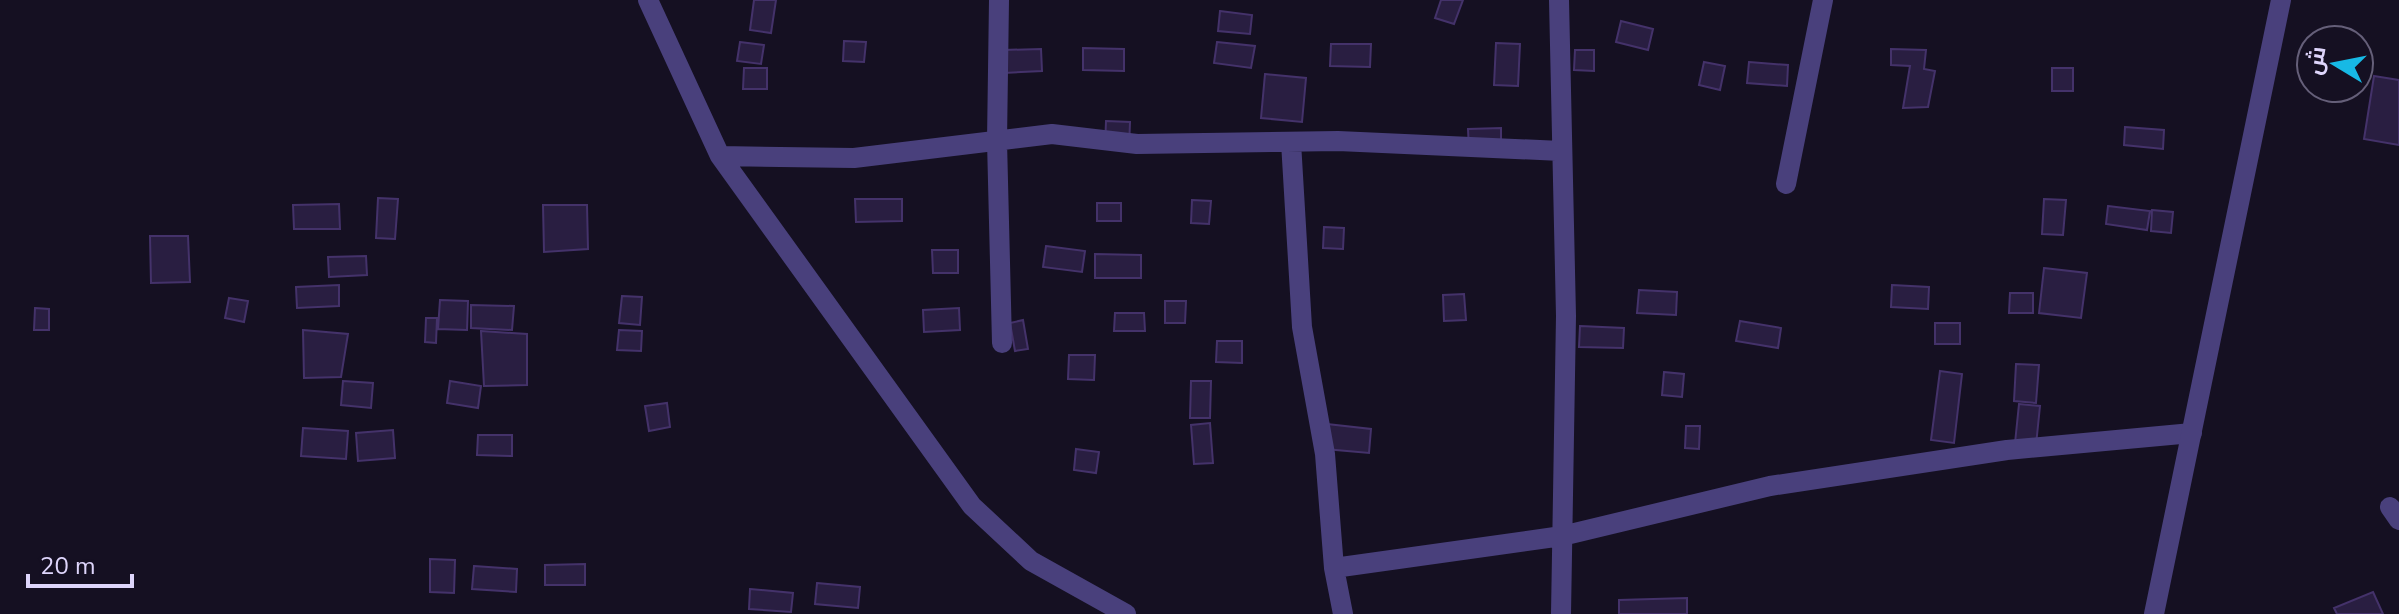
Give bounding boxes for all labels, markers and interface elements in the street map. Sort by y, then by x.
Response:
north arrow [2295,24,2375,104]
text: ش [2299,44,2334,77]
scale bar [28,538,132,588]
text: 20 m [40,550,96,582]

